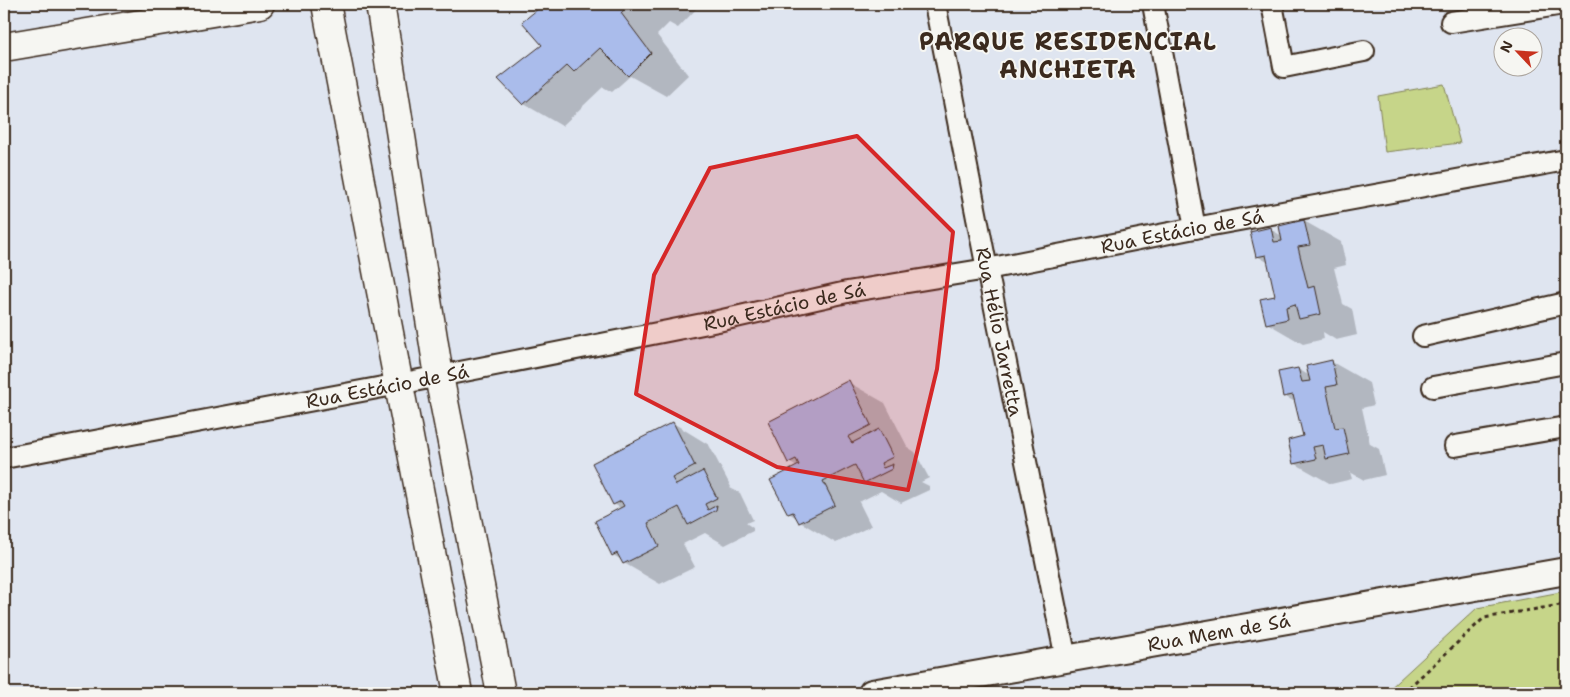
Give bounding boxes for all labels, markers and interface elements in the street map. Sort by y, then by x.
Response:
district label: PARQUE RESIDENCIAL ANCHIETA [919,26,1217,86]
north arrow [1492,28,1542,78]
text: N [1496,38,1517,55]
street label: Rua Estácio de Sá [1099,203,1266,259]
street label: Rua Hélio Jarretta [970,245,1029,419]
street label: Rua Estácio de Sá [701,277,867,336]
street label: Rua Estácio de Sá [304,358,471,414]
street label: Rua Mem de Sá [1145,607,1292,657]

